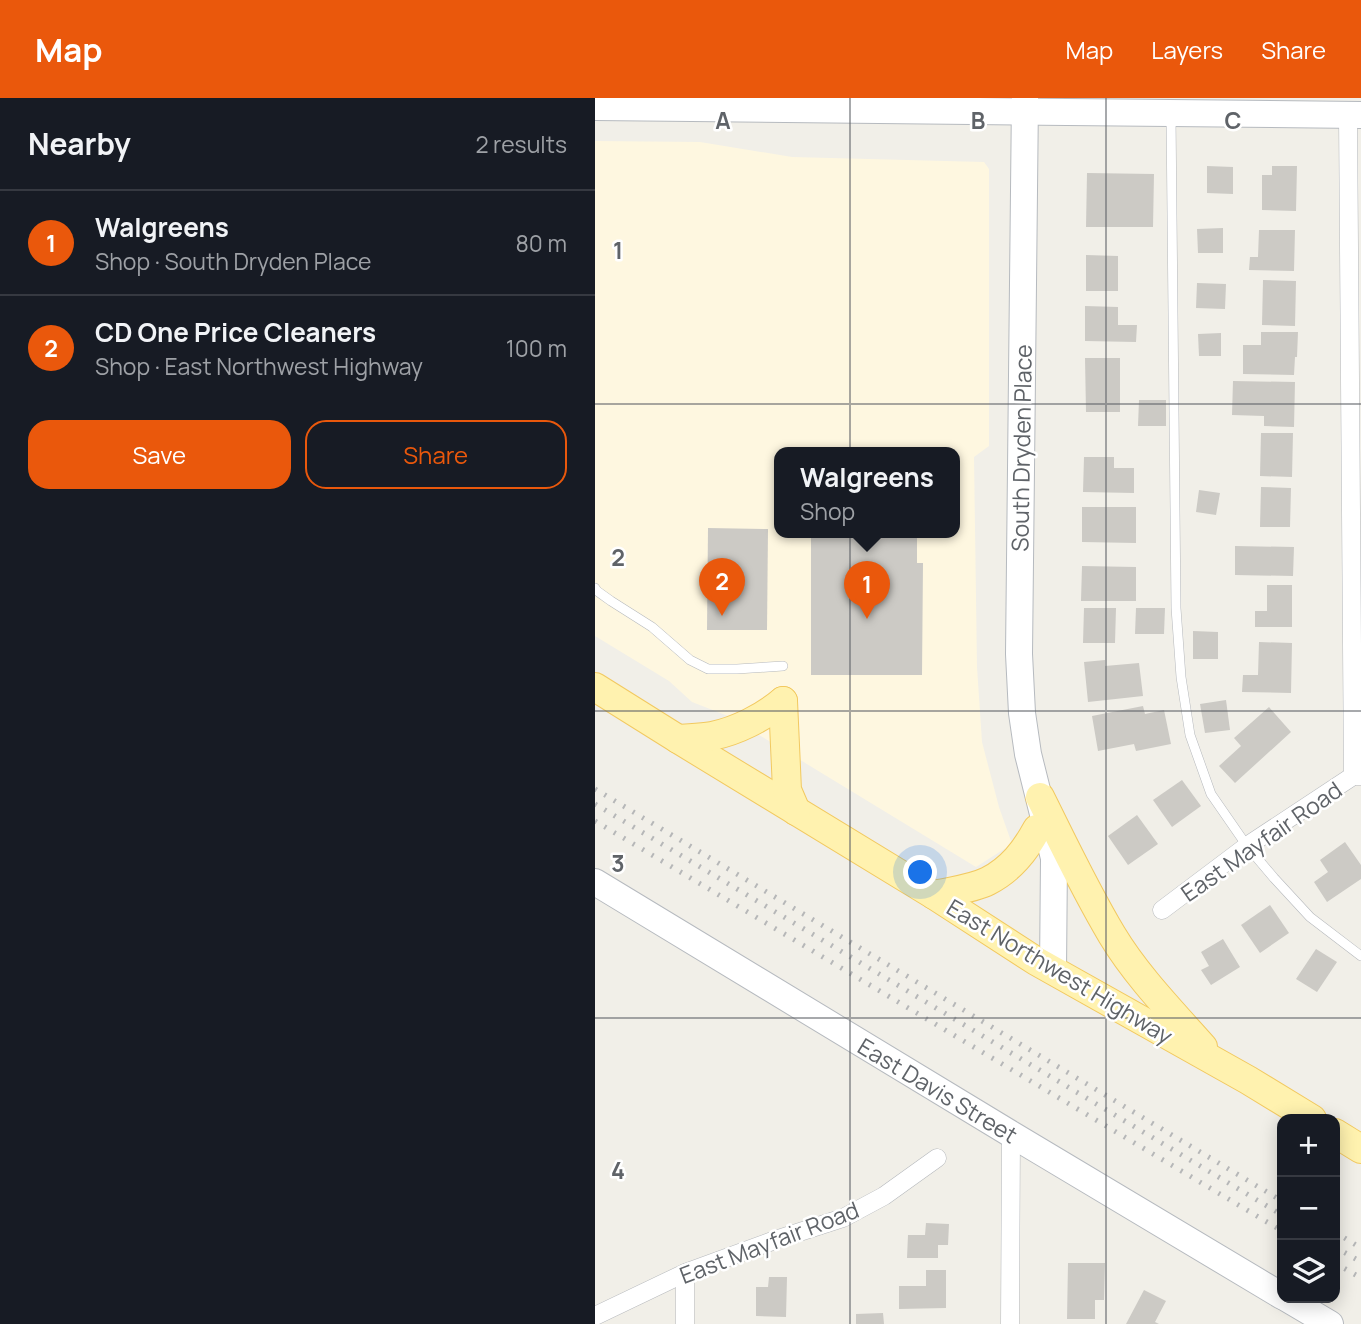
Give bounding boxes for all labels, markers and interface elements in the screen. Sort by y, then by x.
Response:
text: Map [35,27,103,72]
text: Map [1066,33,1113,66]
text: Layers [1151,33,1223,66]
text: Share [1261,33,1326,66]
text: A [715,104,731,136]
text: B [971,104,985,136]
text: C [1225,104,1242,136]
text: Nearby [28,123,131,164]
text: 2 results [475,128,567,160]
text: Walgreens [95,209,229,245]
text: 1 [46,227,56,259]
text: 80 m [516,227,567,259]
text: 1 [613,234,623,266]
text: Shop · South Dryden Place [95,245,372,277]
text: CD One Price Cleaners [95,314,376,350]
text: 2 [44,332,58,364]
text: 100 m [506,332,567,364]
street label: South Dryden Place [1003,344,1039,552]
text: Shop · East Northwest Highway [95,350,423,382]
button: Save [28,420,291,489]
button: Share [305,420,567,489]
popup [774,447,960,538]
text: Walgreens [800,459,934,495]
text: Shop [800,495,855,527]
text: 2 [611,541,625,573]
pin: 2 [699,558,745,616]
pin: 1 [844,561,890,619]
street label: East Mayfair Road [1174,774,1348,908]
text: 3 [611,847,625,879]
your location [903,855,937,889]
street label: East Northwest Highway [941,891,1179,1051]
street label: East Davis Street [852,1030,1024,1150]
map controls [1277,1114,1340,1303]
button: + [1277,1114,1340,1177]
text: 4 [611,1154,625,1186]
button: − [1277,1177,1340,1240]
street label: East Mayfair Road [675,1193,863,1291]
button: layers [1277,1240,1340,1303]

